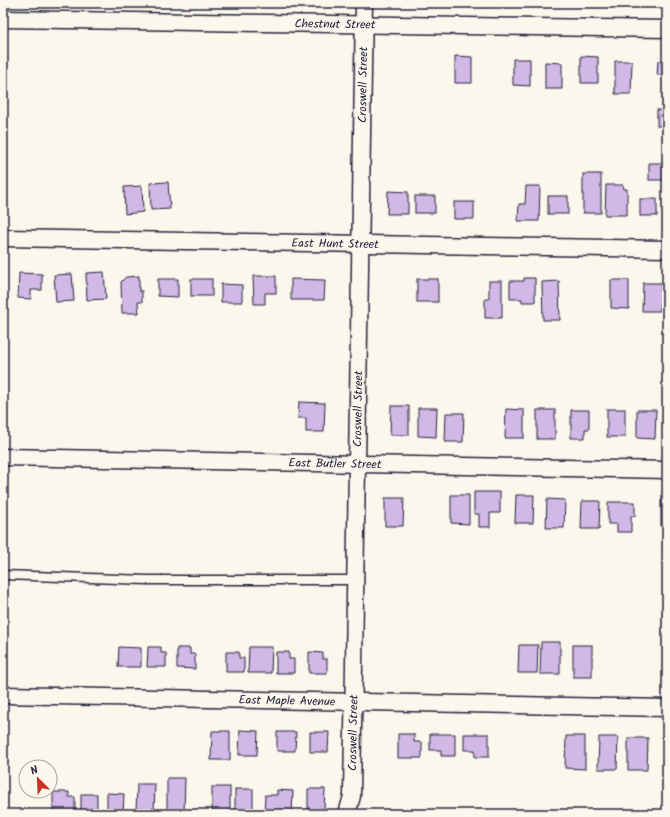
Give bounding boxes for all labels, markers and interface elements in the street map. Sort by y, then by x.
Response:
street label: Chestnut Street [294,14,376,34]
street label: Croswell Street [353,46,373,123]
street label: East Hunt Street [291,233,379,254]
street label: Croswell Street [348,370,368,447]
street label: East Butler Street [288,453,382,474]
street label: East Maple Avenue [238,690,336,711]
street label: Croswell Street [343,694,363,771]
north arrow [18,759,58,799]
text: N [28,761,41,780]

